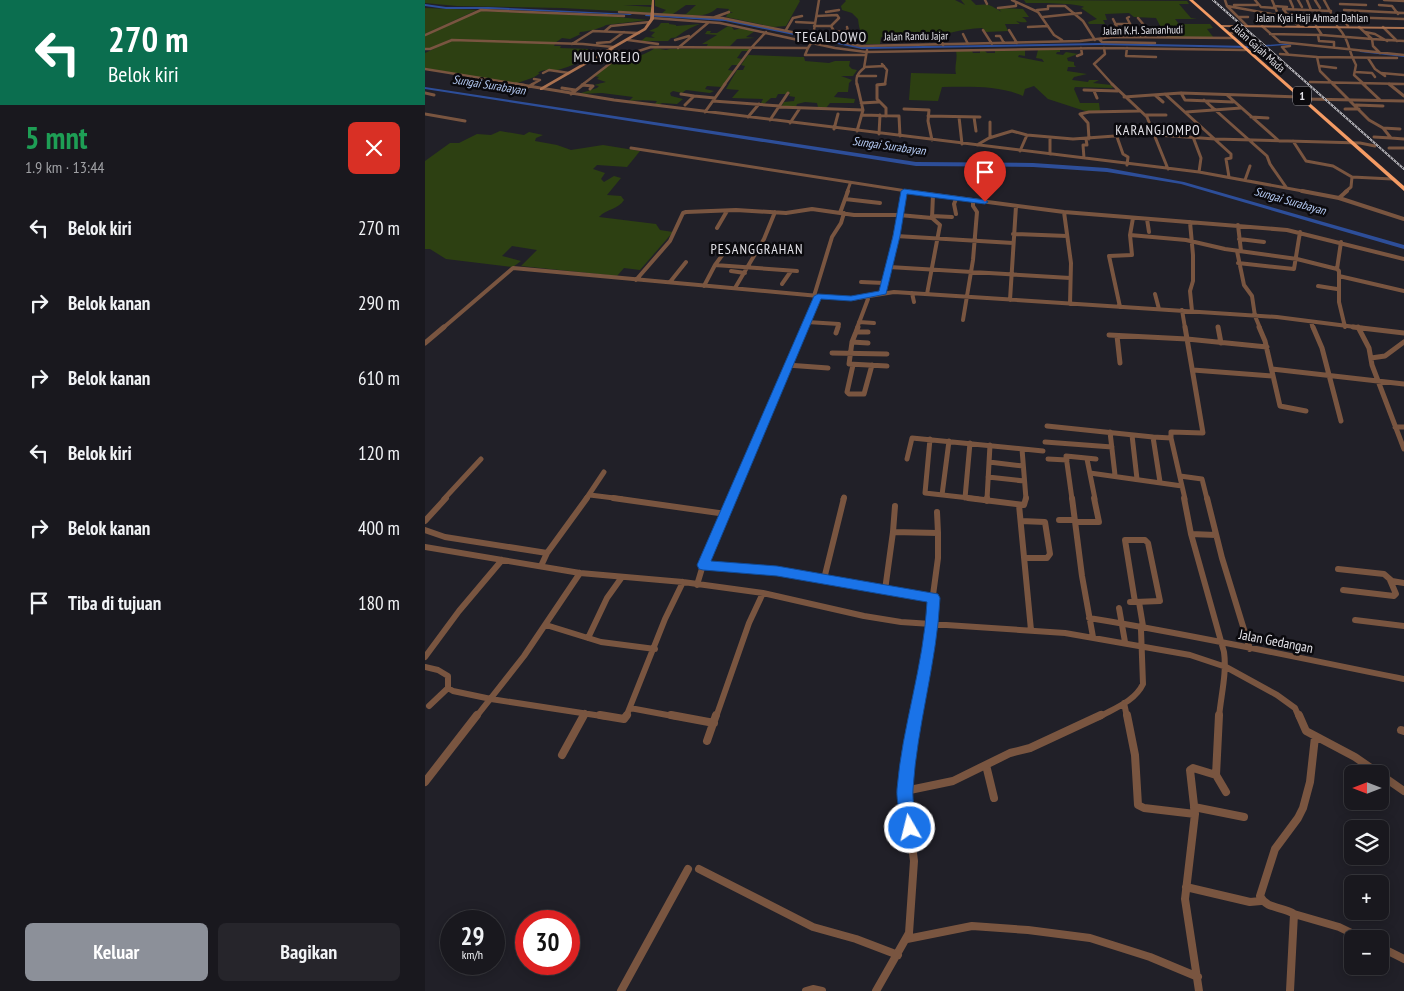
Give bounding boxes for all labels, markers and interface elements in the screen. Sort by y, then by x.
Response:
street label: Jalan Kyai Haji Ahmad Dahlan [1255,11,1368,25]
text: 270 m [108,16,189,62]
icon: left [25,20,90,85]
street label: Jalan Gajah Mada [1229,20,1288,75]
street label: Jalan K.H. Samanhudi [1102,22,1183,38]
district label: TEGALDOWO [795,28,867,46]
street label: Jalan Randu Jajar [883,28,948,44]
district label: MULYOREJO [573,48,641,66]
text: Belok kiri [108,60,179,88]
water label: Sungai Surabayan [451,71,527,98]
road number: 1 [1293,86,1311,105]
text: 5 mnt [25,118,88,157]
district label: KARANGJOMPO [1115,121,1201,139]
button: close [348,122,400,174]
water label: Sungai Surabayan [852,133,927,158]
pin [964,151,1006,202]
text: 1.9 km · 13:44 [25,157,105,177]
icon: arrive [971,158,999,186]
water label: Sungai Surabayan [1253,183,1328,218]
icon: left [25,214,53,242]
text: Belok kiri [68,216,132,240]
text: 270 m [358,216,400,240]
district label: PESANGGRAHAN [711,240,803,258]
icon: right [25,289,53,317]
text: Belok kanan [68,291,150,315]
text: 290 m [358,291,400,315]
icon: right [25,364,53,392]
text: Belok kanan [68,366,150,390]
text: 610 m [358,366,400,390]
icon: left [25,439,53,467]
text: Belok kiri [68,441,132,465]
text: 120 m [358,441,400,465]
icon: right [25,514,53,542]
text: Belok kanan [68,516,150,540]
text: 400 m [358,516,400,540]
icon: arrive [25,589,53,617]
text: Tiba di tujuan [68,591,161,615]
text: 180 m [358,591,400,615]
street label: Jalan Gedangan [1236,625,1315,657]
north arrow [1344,765,1389,810]
map controls [1344,765,1389,975]
position arrow [883,801,935,853]
button: layers [1344,820,1389,865]
button: + [1344,875,1389,920]
speed limit sign: 30 [515,910,580,975]
text: 29 [461,920,484,952]
button: Keluar [25,923,208,981]
button: Bagikan [218,923,400,981]
button: − [1344,930,1389,975]
text: km/h [462,947,483,962]

